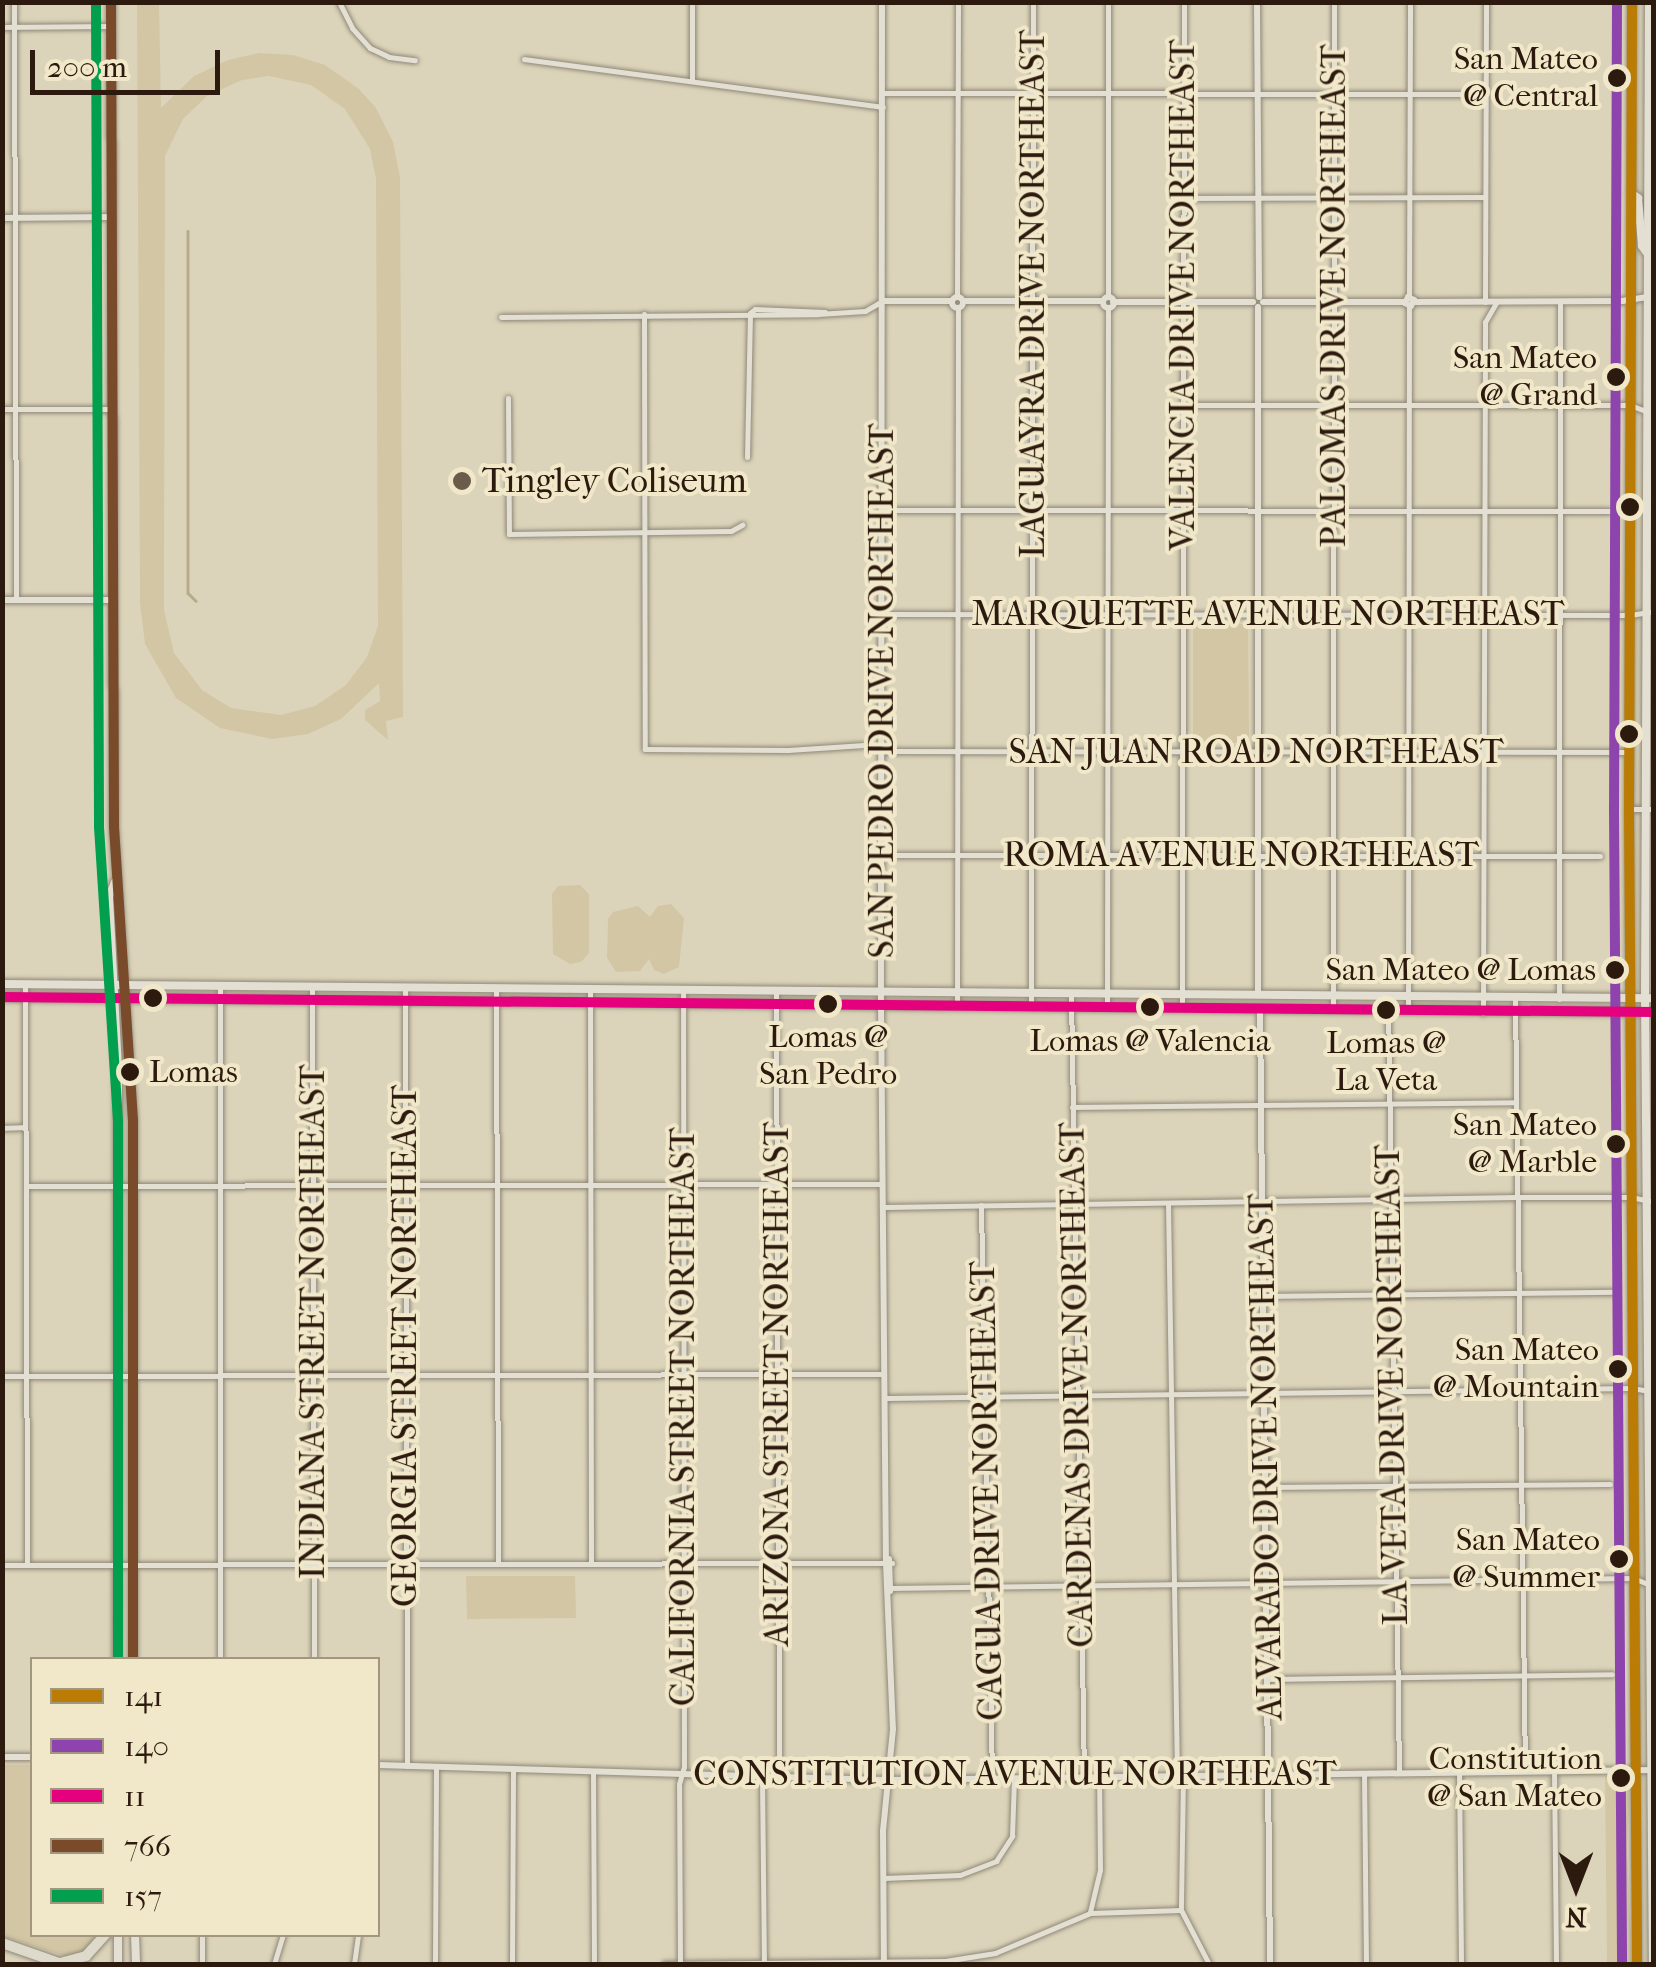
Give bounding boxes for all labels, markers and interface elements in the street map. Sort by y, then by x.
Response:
scale bar [35,30,225,92]
street label: LAGUAYRA DRIVE NORTHEAST [1012,30,1054,558]
street label: VALENCIA DRIVE NORTHEAST [1162,39,1204,551]
place label: San Mateo @ Central [1454,41,1598,116]
street label: PALOMAS DRIVE NORTHEAST [1313,44,1355,548]
text: 200 m [47,50,127,85]
marker: San Mateo @ Central [1607,68,1627,88]
place label: San Mateo @ Grand [1453,340,1597,415]
marker: San Mateo @ Grand [1606,367,1626,387]
street label: SAN PEDRO DRIVE NORTHEAST [861,424,903,958]
place label: Tingley Coliseum [482,460,747,502]
marker: Tingley Coliseum [451,470,473,492]
unlabelled marker [1620,497,1640,517]
street label: MARQUETTE AVENUE NORTHEAST [972,593,1564,635]
unlabelled marker [1619,724,1639,744]
street label: SAN JUAN ROAD NORTHEAST [1008,731,1504,773]
street label: ROMA AVENUE NORTHEAST [1003,834,1479,876]
place label: San Mateo @ Lomas [1325,951,1596,989]
marker: San Mateo @ Lomas [1605,960,1625,980]
unlabelled marker [143,988,163,1008]
marker: Lomas @ San Pedro [818,994,838,1014]
marker: Lomas @ Valencia [1140,997,1160,1017]
marker: Lomas @ La Veta [1376,1000,1396,1020]
place label: Lomas @ San Pedro [759,1019,897,1094]
place label: Lomas @ Valencia [1029,1022,1271,1060]
place label: Lomas @ La Veta [1326,1025,1446,1100]
place label: Lomas [149,1053,238,1091]
marker: Lomas [120,1062,140,1082]
street label: INDIANA STREET NORTHEAST [292,1065,334,1579]
street label: GEORGIA STREET NORTHEAST [384,1085,426,1607]
place label: San Mateo @ Marble [1453,1107,1597,1182]
street label: ARIZONA STREET NORTHEAST [756,1122,798,1646]
street label: CARDENAS DRIVE NORTHEAST [1051,1122,1103,1648]
street label: CALIFORNIA STREET NORTHEAST [662,1128,704,1706]
marker: San Mateo @ Marble [1606,1134,1626,1154]
street label: LA VETA DRIVE NORTHEAST [1367,1144,1417,1626]
street label: ALVARADO DRIVE NORTHEAST [1240,1193,1292,1721]
street label: CAGUA DRIVE NORTHEAST [962,1261,1012,1721]
place label: San Mateo @ Mountain [1433,1332,1599,1407]
marker: San Mateo @ Mountain [1608,1359,1628,1379]
place label: San Mateo @ Summer [1452,1522,1600,1597]
marker: San Mateo @ Summer [1609,1549,1629,1569]
legend [30,1657,380,1937]
text: 141 [124,1679,163,1714]
text: 140 [124,1729,169,1764]
place label: Constitution @ San Mateo [1427,1741,1602,1816]
street label: CONSTITUTION AVENUE NORTHEAST [693,1753,1337,1795]
marker: Constitution @ San Mateo [1611,1768,1631,1788]
text: 11 [124,1779,145,1814]
text: 766 [124,1829,171,1864]
north arrow [1526,1837,1626,1937]
text: 157 [124,1879,162,1914]
text: N [1565,1901,1587,1934]

